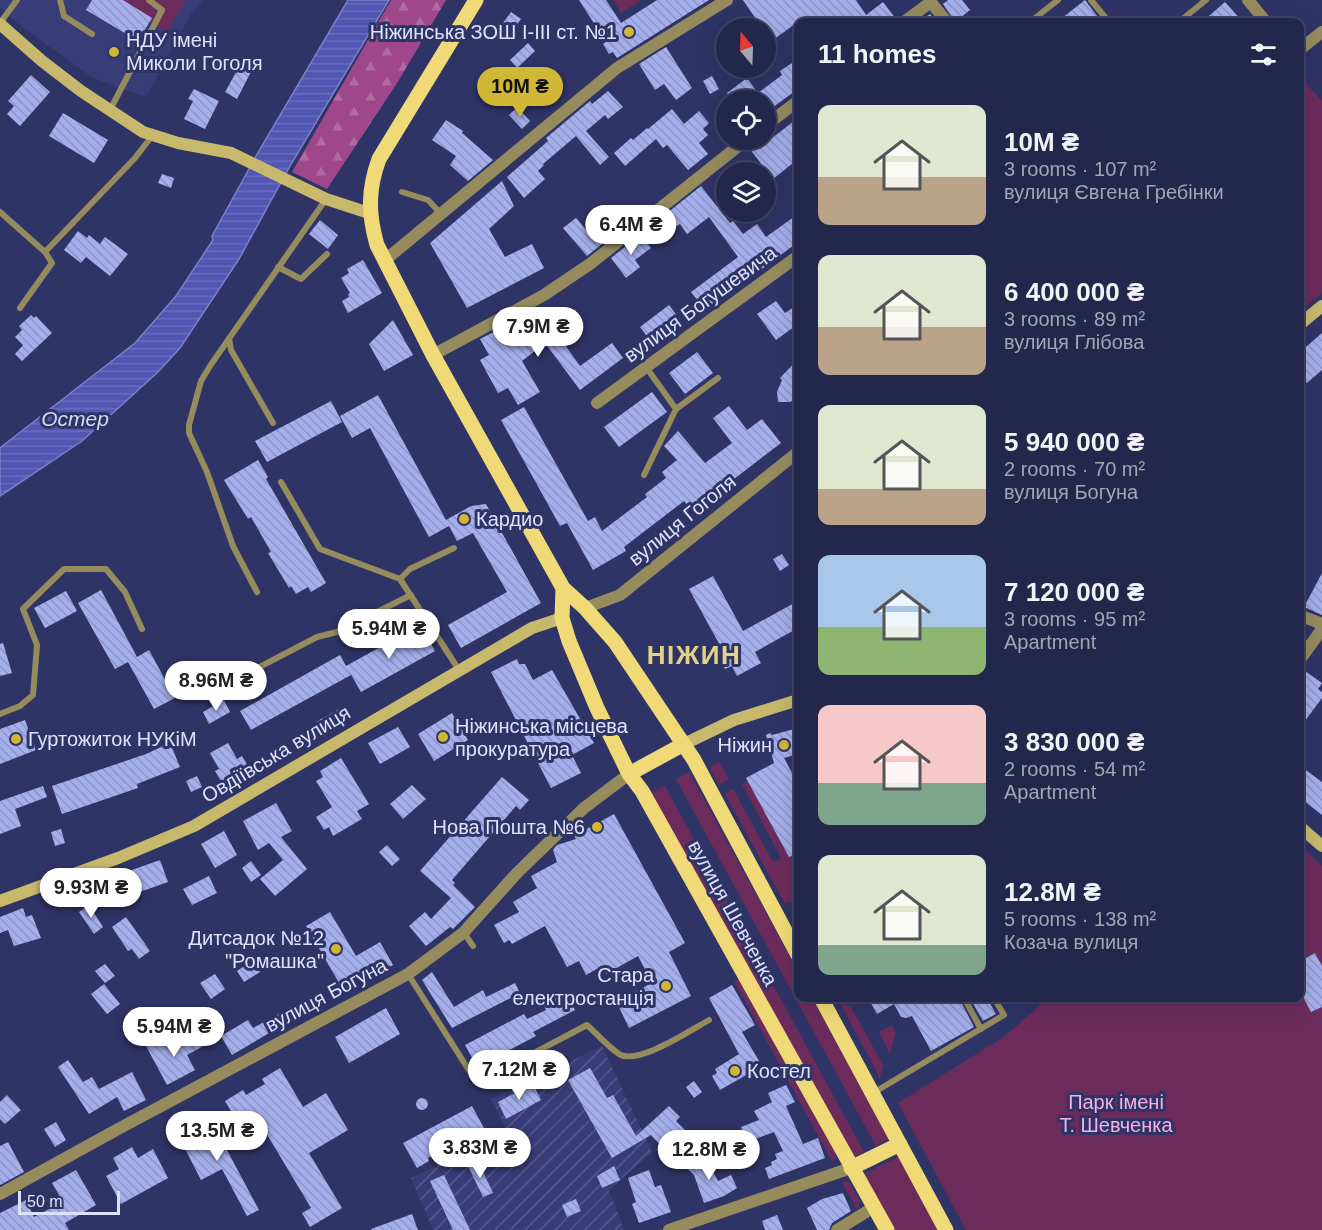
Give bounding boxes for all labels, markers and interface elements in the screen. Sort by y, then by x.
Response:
north arrow [716,18,776,78]
map controls [716,18,776,222]
place label: Ніжинська ЗОШ І-ІІІ ст. №1 [370,21,617,43]
marker: Ніжинська ЗОШ І-ІІІ ст. №1 [622,25,636,39]
place label: НДУ імені Миколи Гоголя [126,29,263,74]
icon: filters [1247,38,1280,71]
text: 11 homes [818,39,937,69]
marker: НДУ імені Миколи Гоголя [107,45,121,59]
pin: 10M ₴ [478,67,562,118]
text: 10M ₴ [491,75,549,97]
button: locate [716,90,776,150]
text: 10M ₴ [1004,127,1079,157]
icon: home [866,129,938,201]
text: 3 rooms · 107 m² [1004,158,1156,180]
button: layers [716,162,776,222]
text: вулиця Євгена Гребінки [1004,181,1224,203]
pin: 6.4M ₴ [582,205,680,256]
text: 6.4M ₴ [599,213,663,235]
street label: вулиця Богушевича [620,241,781,367]
text: 6 400 000 ₴ [1004,277,1144,307]
icon: home [866,279,938,351]
pin: 7.9M ₴ [489,307,587,358]
text: 3 rooms · 89 m² [1004,308,1145,330]
text: 7.9M ₴ [506,315,570,337]
text: вулиця Глібова [1004,331,1144,353]
water label: Остер [41,407,109,430]
text: 5 940 000 ₴ [1004,427,1144,457]
icon: home [866,429,938,501]
text: 2 rooms · 70 m² [1004,458,1145,480]
street label: вулиця Гоголя [624,470,740,570]
text: вулиця Богуна [1004,481,1138,503]
place label: Кардио [476,508,543,530]
marker: Кардио [457,512,471,526]
text: 7 120 000 ₴ [1004,577,1144,607]
icon: home [866,579,938,651]
text: 3 rooms · 95 m² [1004,608,1145,630]
pin: 5.94M ₴ [334,609,444,660]
text: 5.94M ₴ [352,617,426,639]
text: Apartment [1004,631,1096,653]
district label: НІЖИН [647,640,741,670]
pin: 8.96M ₴ [161,661,271,712]
text: 8.96M ₴ [179,669,253,691]
street label: Овдіївська вулиця [198,701,354,807]
place label: Ніжинська місцева прокуратура [455,715,629,760]
text: 3 830 000 ₴ [1004,727,1144,757]
place label: Гуртожиток НУКіМ [28,728,197,750]
icon: home [866,729,938,801]
marker: Ніжинська місцева прокуратура [436,730,450,744]
marker: Гуртожиток НУКіМ [9,732,23,746]
place label: Ніжин [718,734,772,756]
marker: Ніжин [777,738,791,752]
text: 2 rooms · 54 m² [1004,758,1145,780]
text: Apartment [1004,781,1096,803]
place label: Нова Пошта №6 [433,816,585,838]
marker: Нова Пошта №6 [590,820,604,834]
street label: вулиця Шевченка [684,837,782,990]
pin: 9.93M ₴ [36,868,146,919]
text: 9.93M ₴ [54,876,128,898]
text: 12.8M ₴ [1004,877,1101,907]
icon: home [866,879,938,951]
text: 5 rooms · 138 m² [1004,908,1156,930]
place label: Дитсадок №12 "Ромашка" [188,927,324,972]
text: Козача вулиця [1004,931,1138,953]
marker: Дитсадок №12 "Ромашка" [329,942,343,956]
street label: вулиця Богуна [262,953,391,1036]
place label: Cтара електростанція [513,964,655,1009]
marker: Cтара електростанція [659,979,673,993]
pin: 5.94M ₴ [119,1007,229,1058]
text: 5.94M ₴ [137,1015,211,1037]
pin: 7.12M ₴ [464,1050,574,1101]
text: 7.12M ₴ [482,1058,556,1080]
place label: Костел [747,1060,811,1082]
marker: Костел [728,1064,742,1078]
park label: Парк імені Т. Шевченка [1059,1091,1173,1136]
pin: 13.5M ₴ [162,1111,272,1162]
text: 13.5M ₴ [180,1119,254,1141]
pin: 3.83M ₴ [425,1128,535,1179]
pin: 12.8M ₴ [654,1130,764,1181]
text: 3.83M ₴ [443,1136,517,1158]
text: 12.8M ₴ [672,1138,746,1160]
scale bar [18,1188,120,1216]
text: 50 m [27,1193,63,1210]

